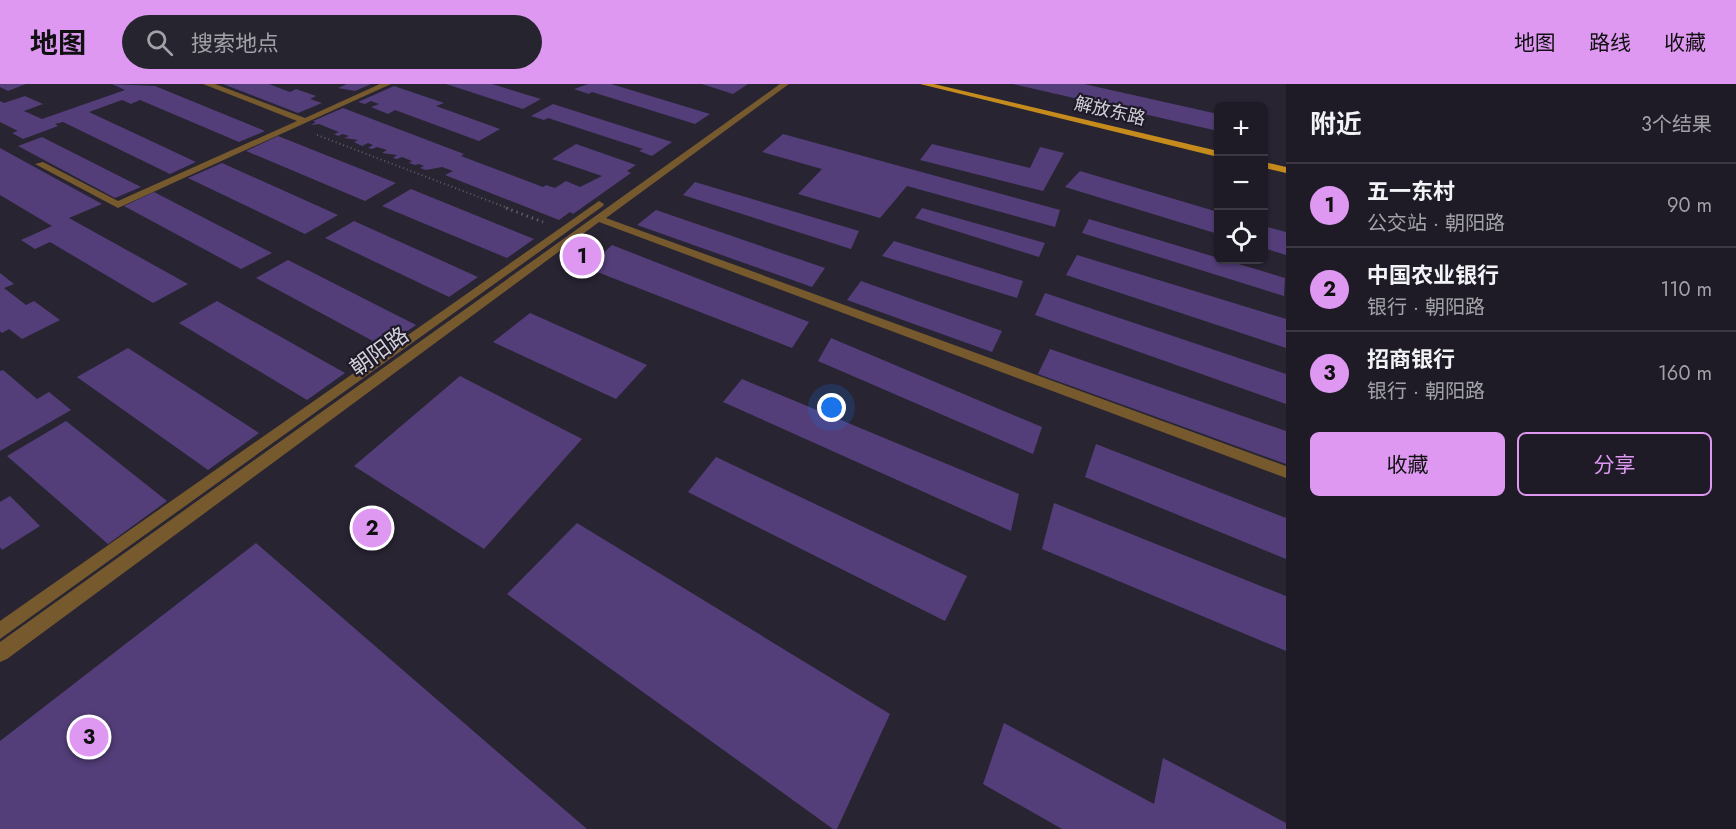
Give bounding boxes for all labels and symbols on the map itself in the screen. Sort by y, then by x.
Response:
street label: 解放东路 [1072,90,1148,132]
pin: 1 [562,234,602,279]
street label: 朝阳路 [343,319,415,383]
your location [817,393,846,422]
pin: 2 [352,506,392,550]
pin: 3 [70,714,109,760]

